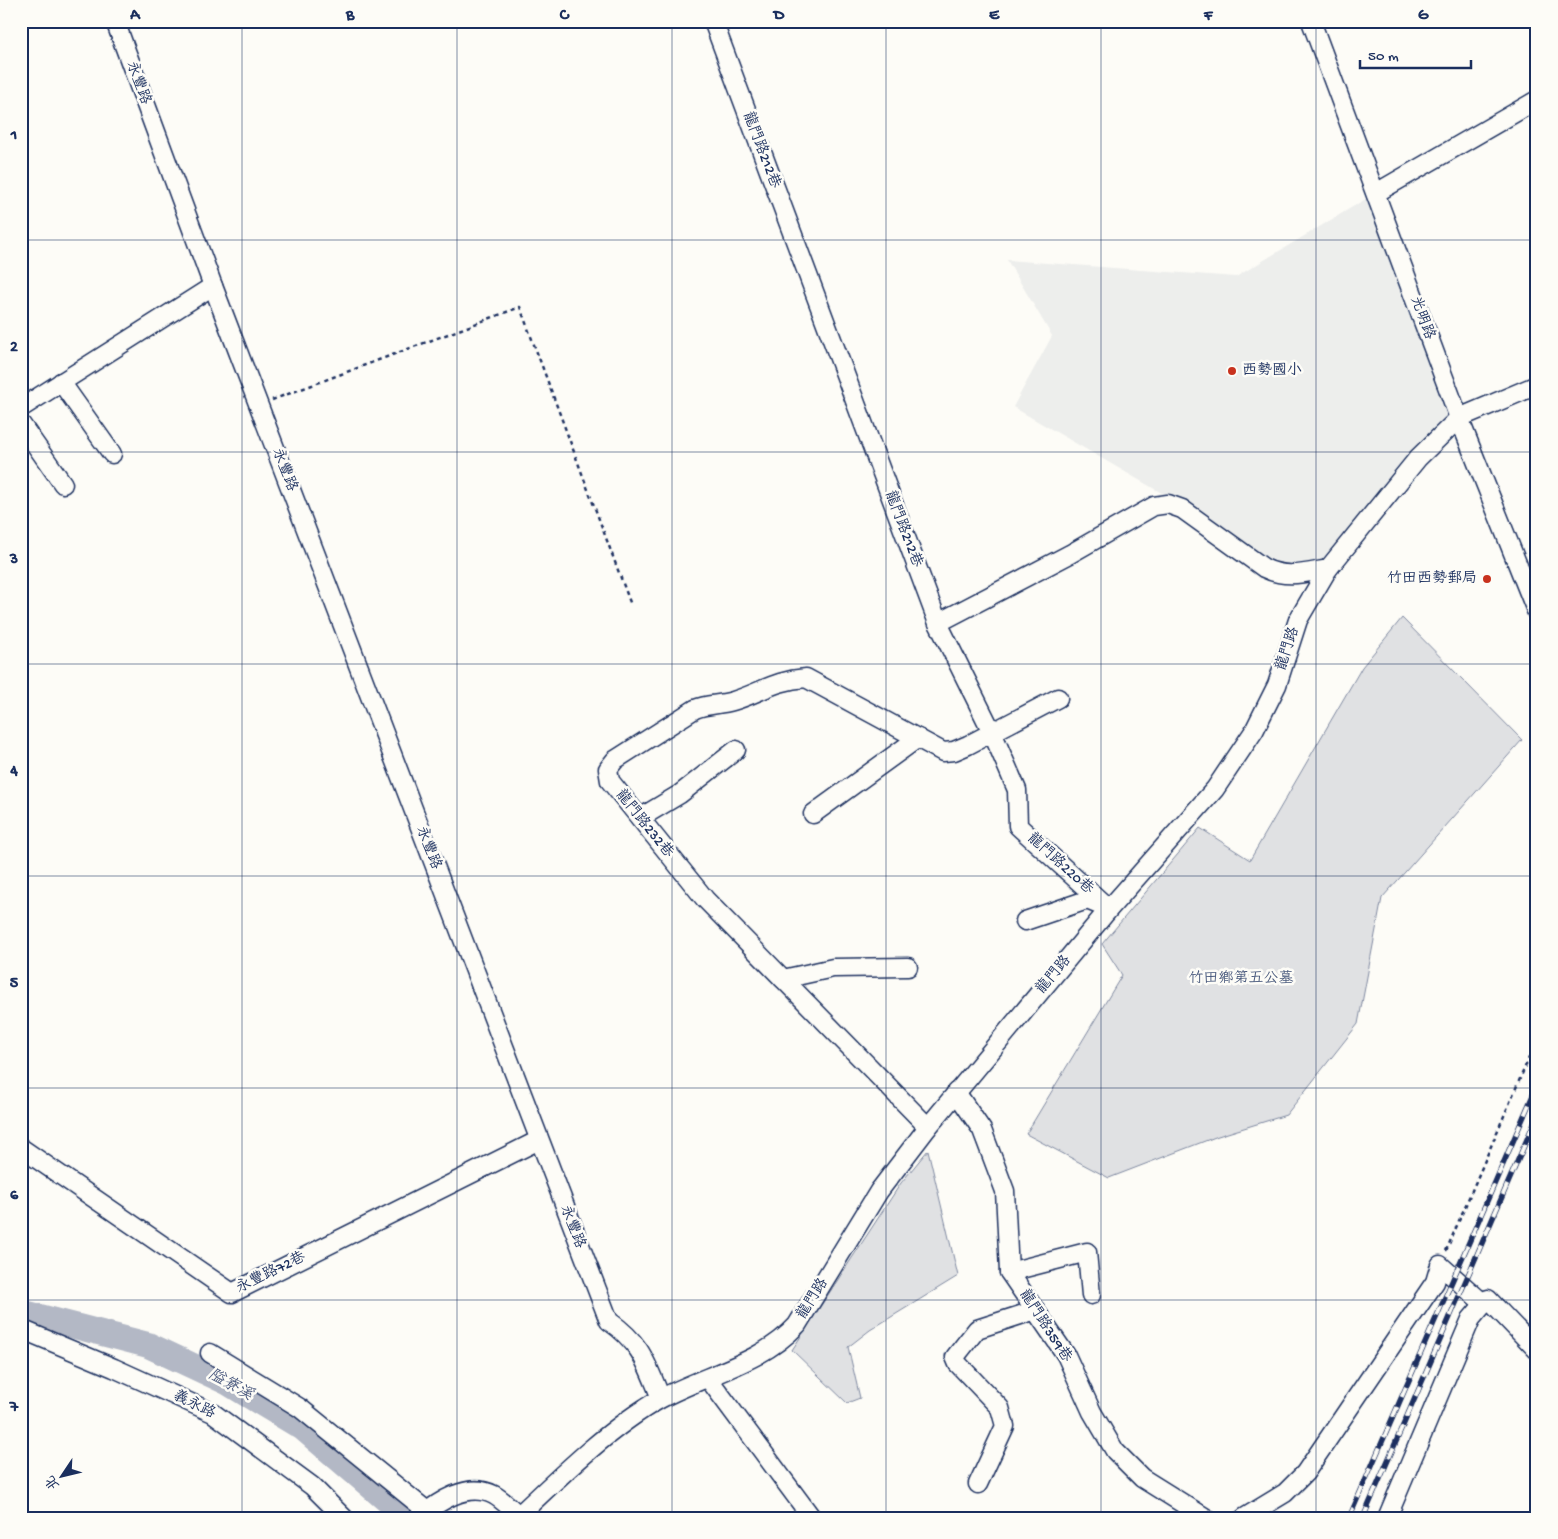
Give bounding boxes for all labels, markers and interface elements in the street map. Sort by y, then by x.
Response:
text: A [129,7,141,26]
text: B [345,7,355,26]
text: C [559,7,570,26]
text: D [772,7,785,26]
text: E [989,7,1000,26]
text: F [1203,7,1214,26]
text: G [1418,7,1429,26]
scale bar [1360,38,1472,70]
text: 50 m [1368,48,1399,66]
street label: 永豐路 [122,58,155,107]
street label: 龍門路212巷 [738,109,785,191]
text: 1 [10,127,17,146]
street label: 光明路 [1406,294,1438,342]
text: 2 [10,339,18,358]
place label: 西勢國小 [1242,361,1302,380]
marker: 西勢國小 [1226,365,1238,377]
street label: 永豐路 [268,445,301,494]
street label: 龍門路212巷 [880,488,927,570]
text: 3 [9,551,18,570]
place label: 竹田西勢郵局 [1387,569,1477,588]
marker: 竹田西勢郵局 [1481,573,1493,585]
street label: 龍門路 [1272,625,1304,673]
text: 4 [9,763,18,782]
street label: 龍門路232巷 [611,786,678,862]
street label: 永豐路 [412,823,445,872]
street label: 龍門路220巷 [1023,829,1098,899]
street label: 龍門路 [1032,951,1075,998]
park label: 竹田鄉第五公墓 [1188,970,1294,988]
text: 5 [10,975,19,994]
text: 6 [10,1187,19,1206]
street label: 永豐路 [556,1202,589,1251]
street label: 永豐路72巷 [233,1248,309,1298]
street label: 龍門路 [793,1275,833,1323]
street label: 龍門路359巷 [1015,1286,1076,1366]
water label: 隘寮溪 [204,1364,257,1406]
street label: 義永路 [170,1387,218,1423]
text: 7 [9,1399,19,1418]
north arrow [38,1452,88,1502]
text: 北 [42,1471,64,1493]

